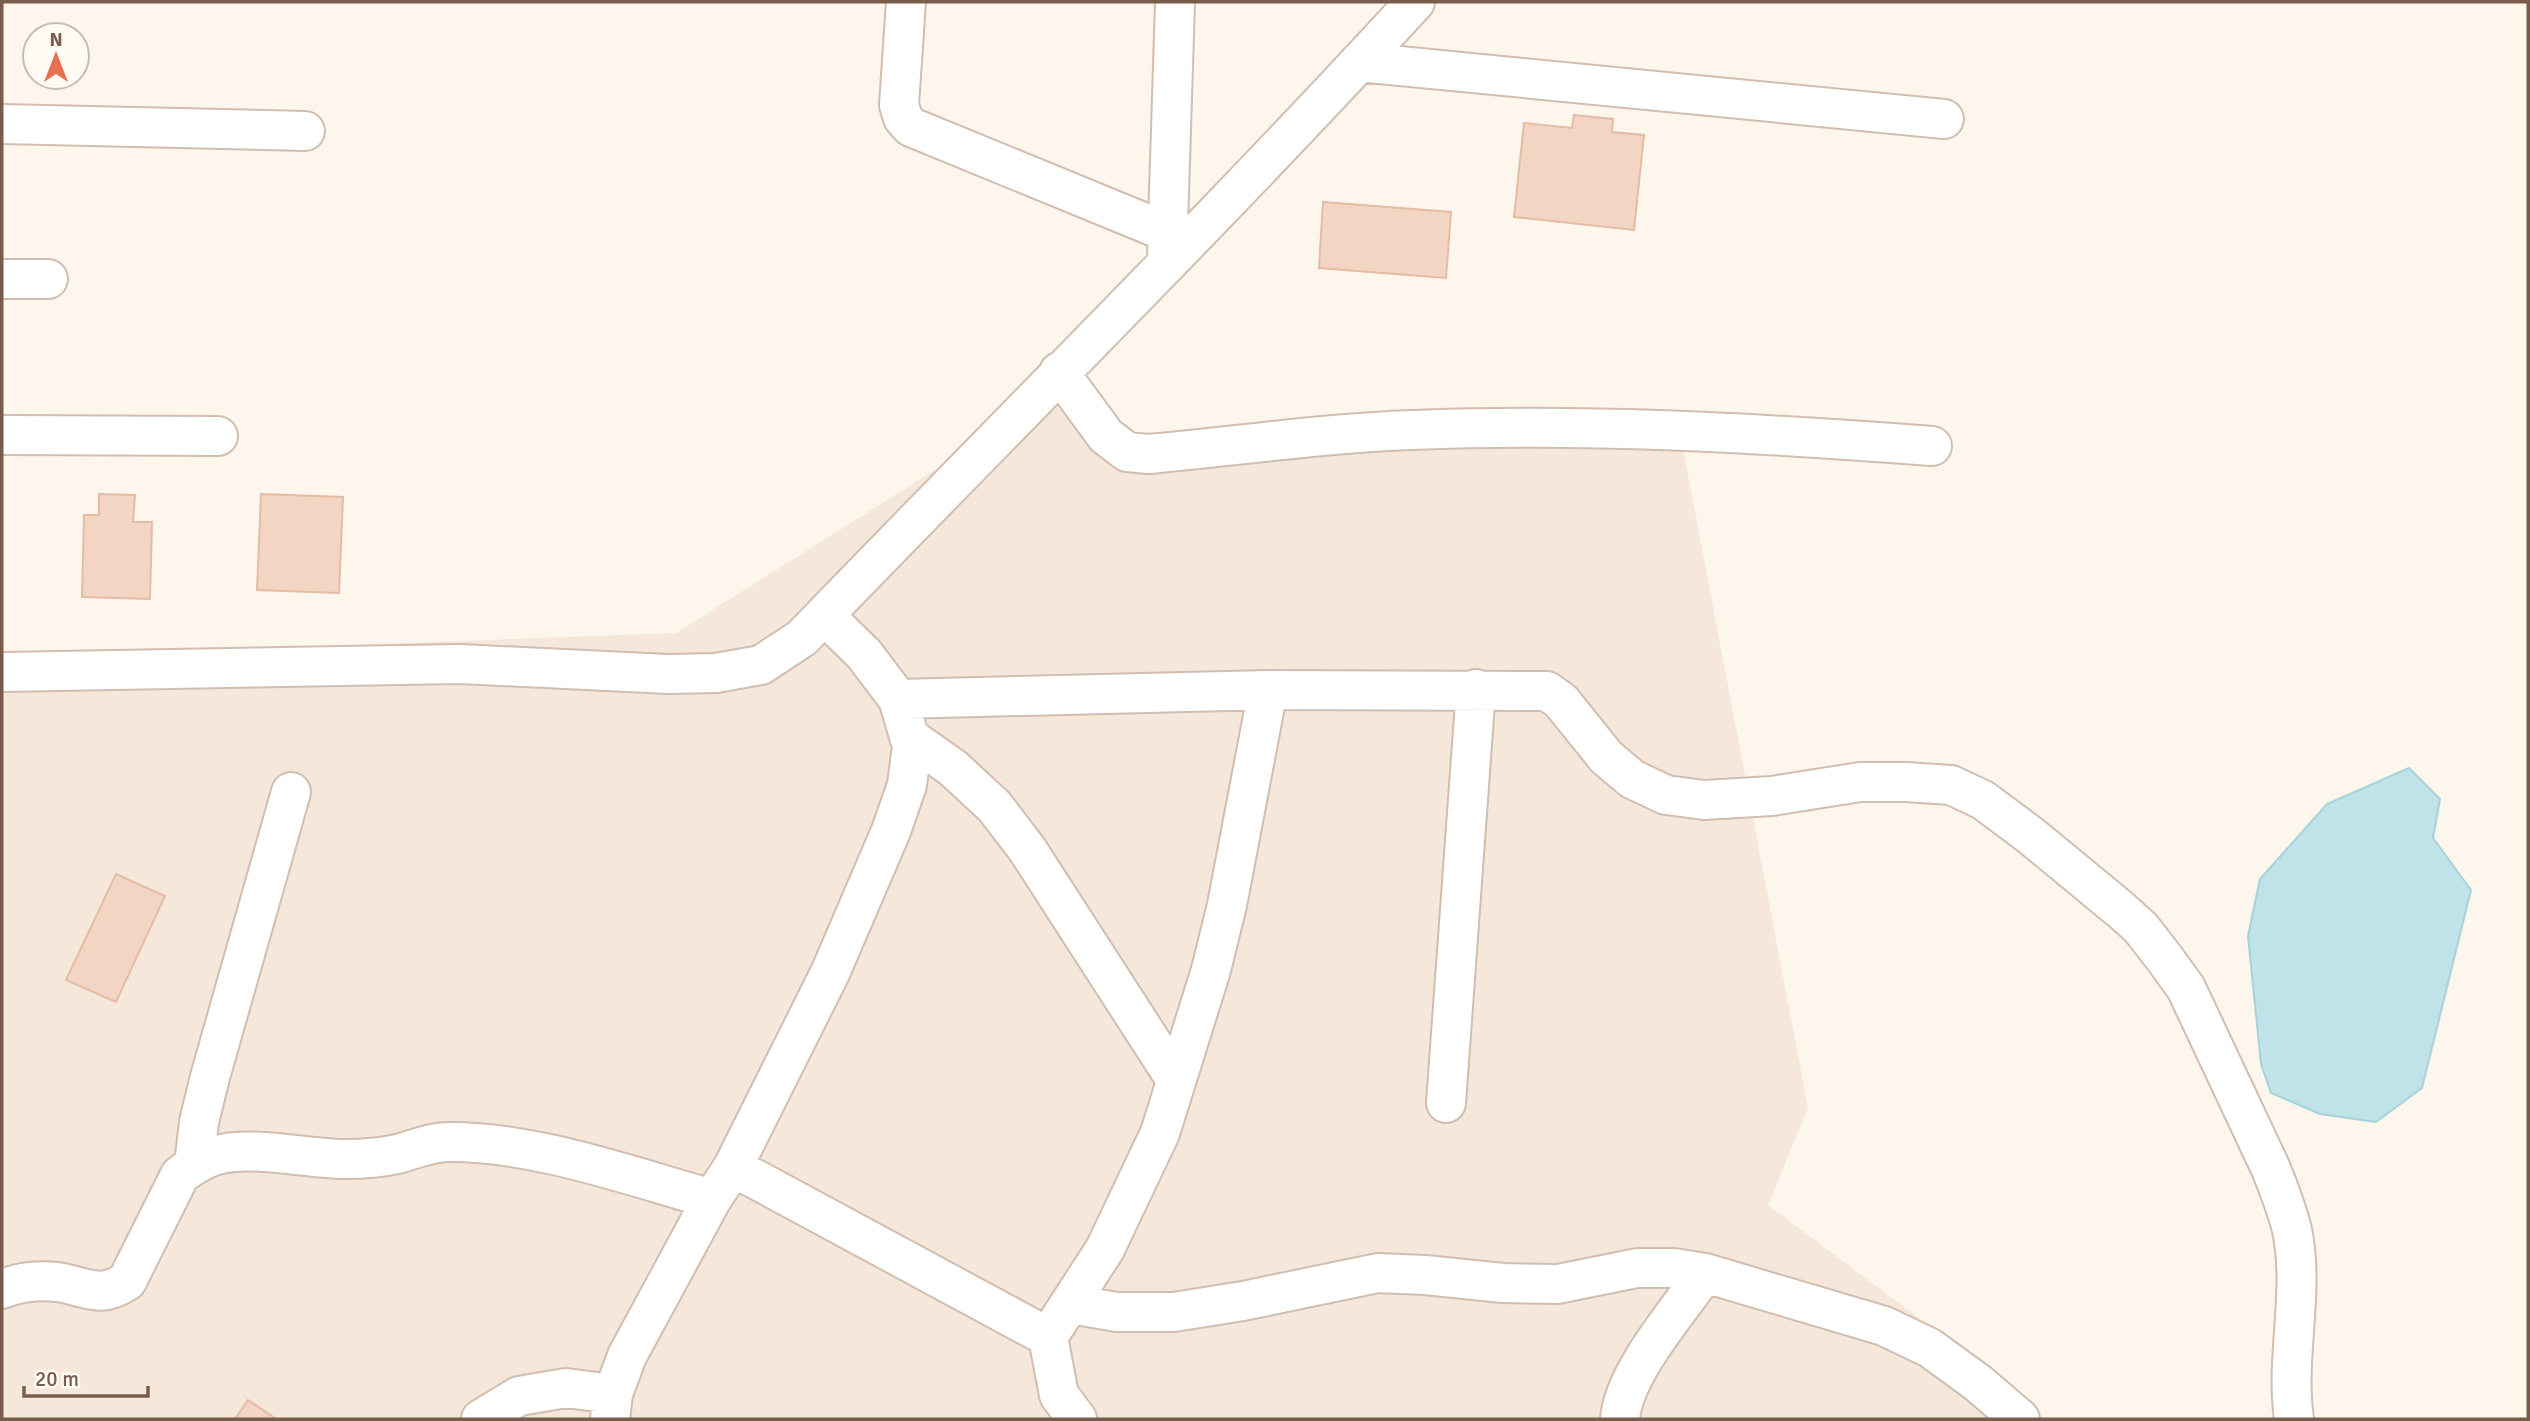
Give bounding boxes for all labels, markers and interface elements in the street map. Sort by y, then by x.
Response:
north arrow [21,21,91,91]
text: N [49,28,63,52]
scale bar [24,1354,149,1398]
text: 20 m [35,1366,79,1392]

